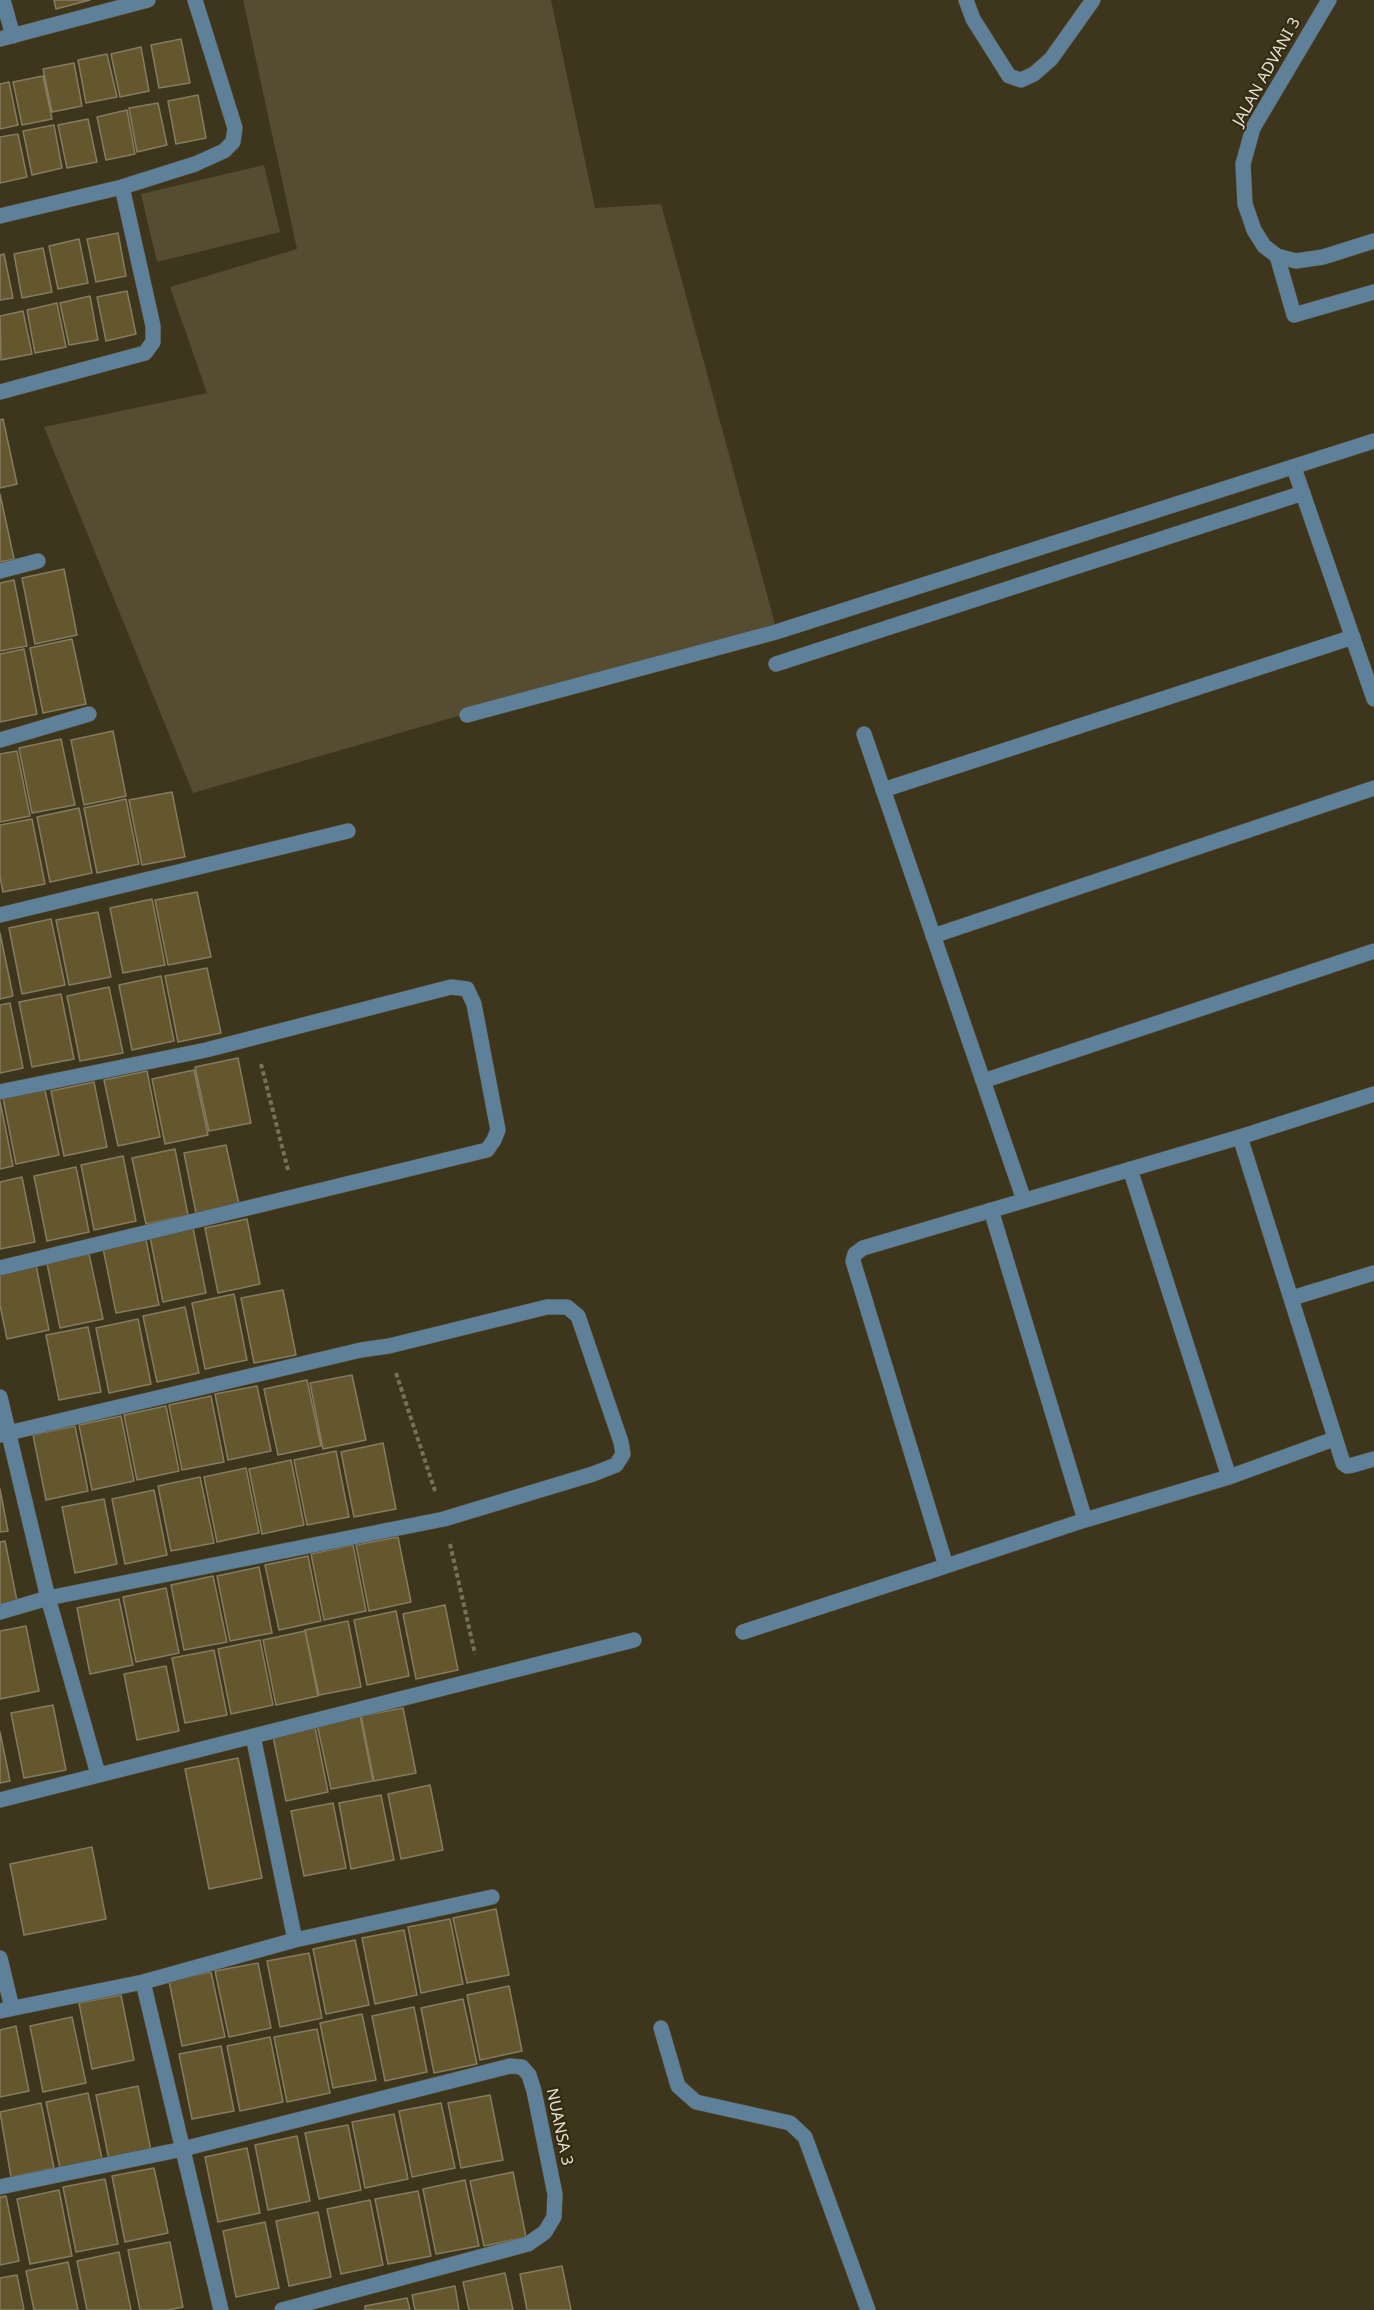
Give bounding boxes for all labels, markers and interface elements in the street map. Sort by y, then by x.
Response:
street label: JALAN ADVANI 3 [1229,14,1305,130]
street label: NUANSA 3 [541,2087,577,2167]

